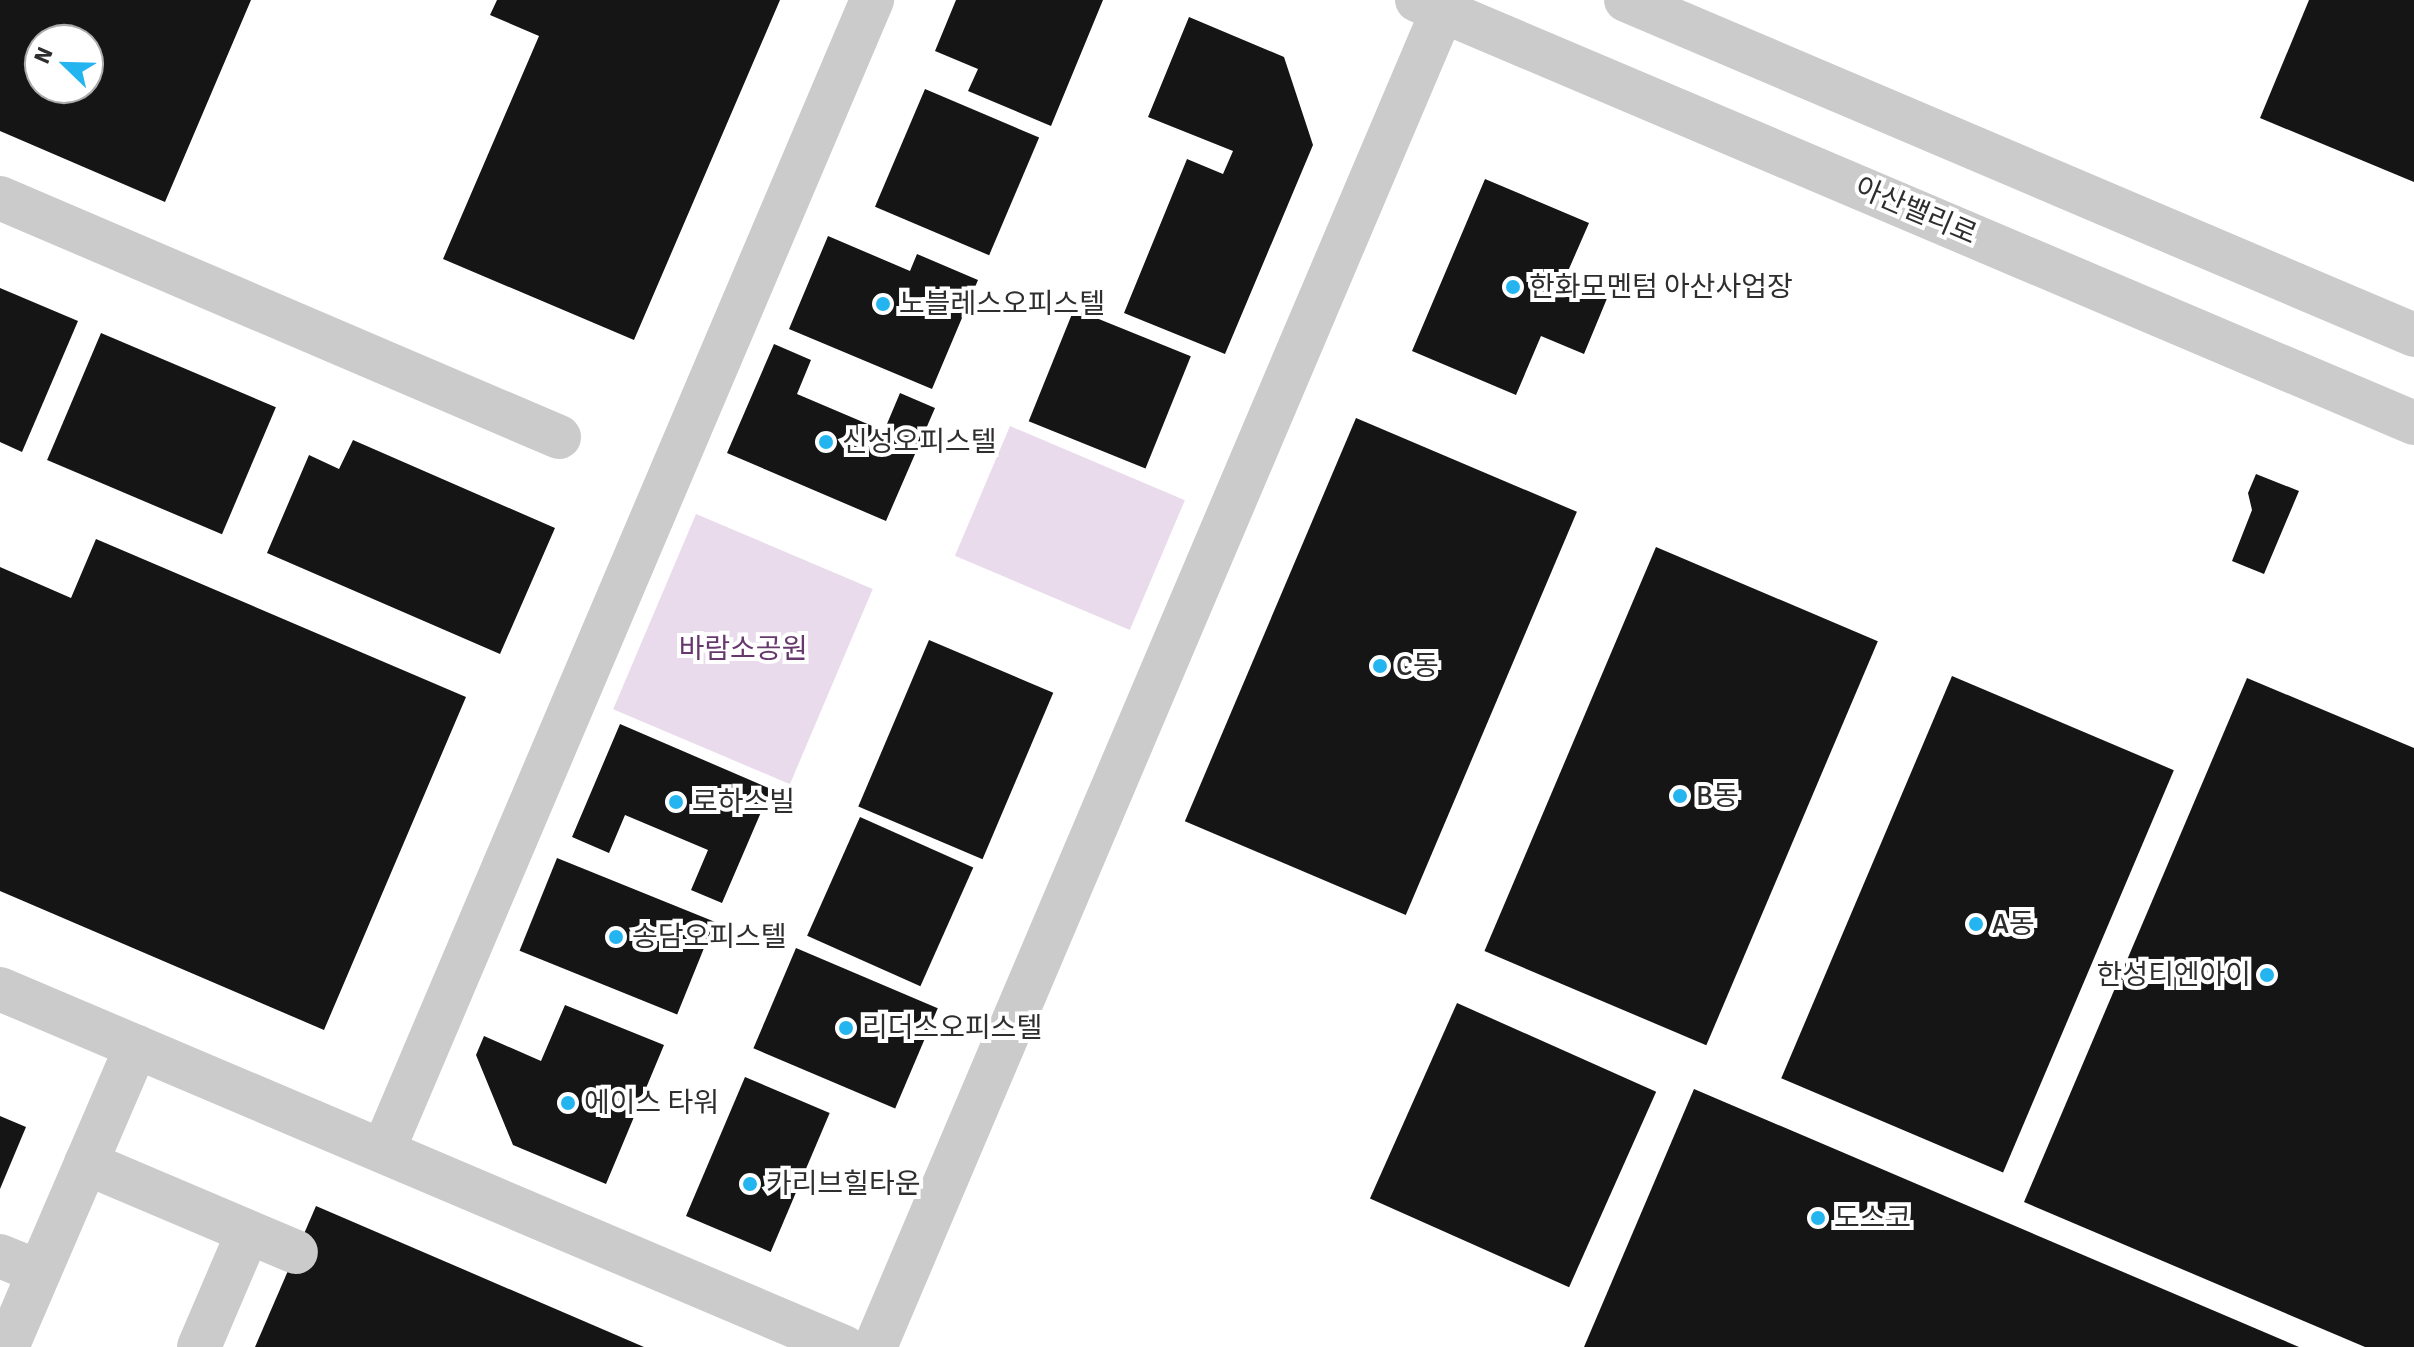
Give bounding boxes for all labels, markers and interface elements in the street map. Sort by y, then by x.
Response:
north arrow [24,24,104,104]
text: N [28,43,59,68]
street label: 아산밸리로 [1850,170,1982,252]
place label: 한화모멘텀 아산사업장 [1529,270,1793,304]
marker: 한화모멘텀 아산사업장 [1504,278,1522,296]
place label: 노블레스오피스텔 [899,287,1105,321]
marker: 노블레스오피스텔 [874,295,892,313]
place label: 신성오피스텔 [842,425,997,459]
marker: 신성오피스텔 [817,433,835,451]
park label: 바람소공원 [679,632,807,666]
place label: C동 [1396,649,1439,683]
marker: C동 [1371,657,1389,675]
place label: B동 [1696,779,1739,813]
place label: 로하스빌 [692,785,795,819]
marker: B동 [1671,787,1689,805]
marker: 로하스빌 [667,793,685,811]
place label: A동 [1992,907,2035,941]
marker: A동 [1967,915,1985,933]
place label: 송담오피스텔 [632,920,787,954]
marker: 송담오피스텔 [607,928,625,946]
place label: 한성티엔아이 [2096,958,2251,992]
marker: 한성티엔아이 [2258,966,2276,984]
place label: 리더스오피스텔 [862,1011,1042,1045]
marker: 리더스오피스텔 [837,1019,855,1037]
place label: 에이스 타워 [584,1086,719,1120]
marker: 에이스 타워 [559,1094,577,1112]
place label: 카리브힐타운 [766,1167,921,1201]
marker: 카리브힐타운 [741,1175,759,1193]
place label: 도스코 [1834,1201,1911,1235]
marker: 도스코 [1809,1209,1827,1227]

